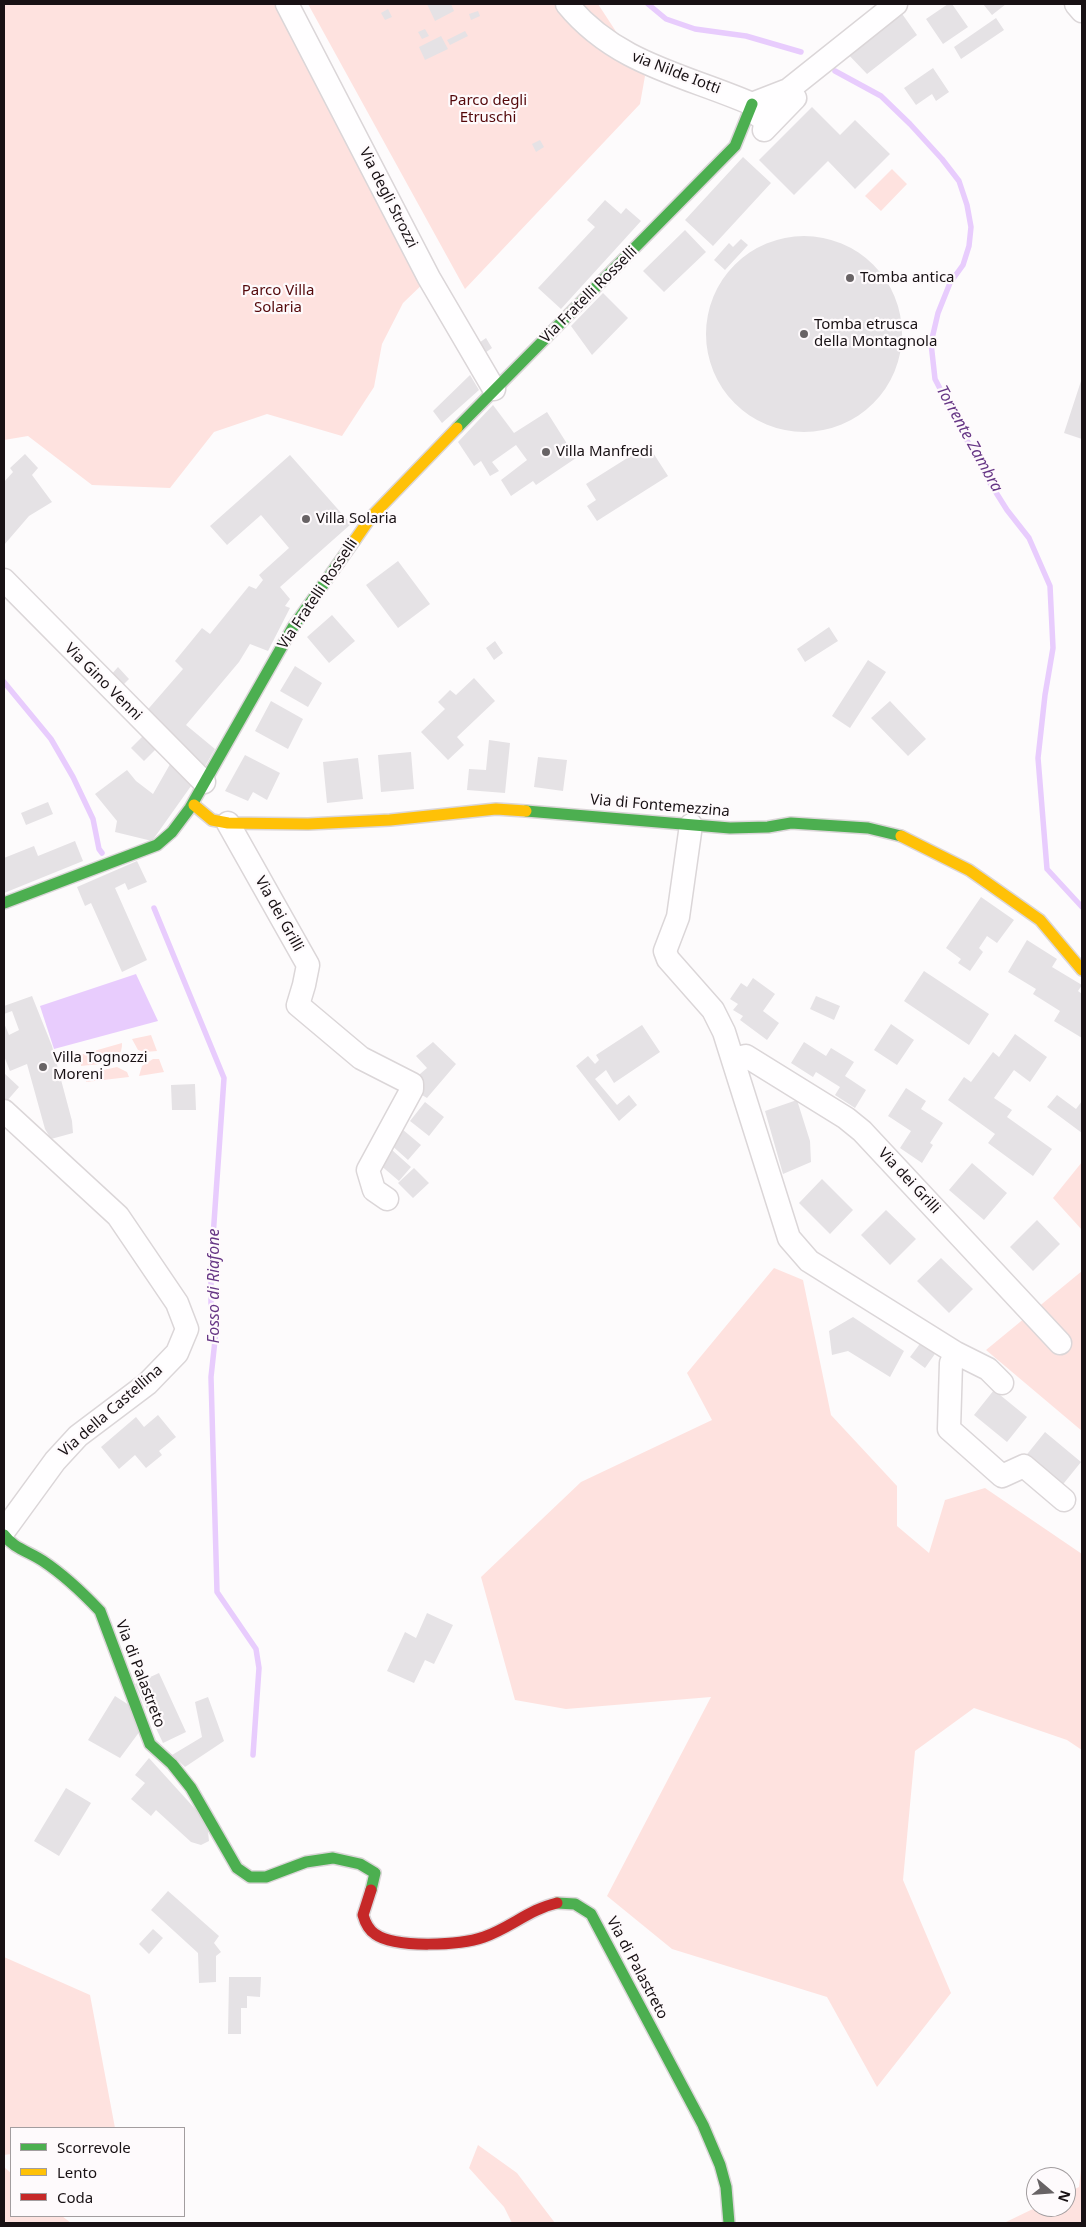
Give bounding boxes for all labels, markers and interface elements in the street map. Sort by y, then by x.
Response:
street label: via Nilde Iotti [629,48,723,98]
park label: Parco degli Etruschi [449,92,527,127]
street label: Via degli Strozzi [355,145,421,251]
street label: Via Fratelli Rosselli [537,243,641,347]
place label: Tomba antica [860,269,955,287]
marker: Tomba antica [844,272,856,284]
park label: Parco Villa Solaria [242,282,314,317]
place label: Tomba etrusca della Montagnola [814,316,937,351]
marker: Tomba etrusca della Montagnola [798,328,810,340]
water label: Torrente Zambra [932,382,1006,496]
place label: Villa Manfredi [556,443,653,461]
marker: Villa Manfredi [540,446,552,458]
place label: Villa Solaria [316,510,397,528]
marker: Villa Solaria [300,513,312,525]
street label: Via Fratelli Rosselli [274,535,362,653]
street label: Via Gino Venni [61,640,145,724]
street label: Via di Fontemezzina [589,791,731,821]
street label: Via dei Grilli [251,873,307,955]
place label: Villa Tognozzi Moreni [53,1049,148,1084]
marker: Villa Tognozzi Moreni [37,1061,49,1073]
street label: Via dei Grilli [874,1144,944,1218]
water label: Fosso di Riafone [204,1229,224,1343]
street label: Via della Castellina [56,1361,166,1461]
street label: Via di Palastreto [111,1618,169,1730]
street label: Via di Palastreto [602,1914,672,2022]
legend [10,2127,185,2217]
text: Scorrevole [57,2137,131,2157]
text: Lento [57,2162,97,2182]
north arrow [1026,2167,1076,2217]
text: Coda [57,2187,93,2207]
text: N [1054,2188,1076,2205]

